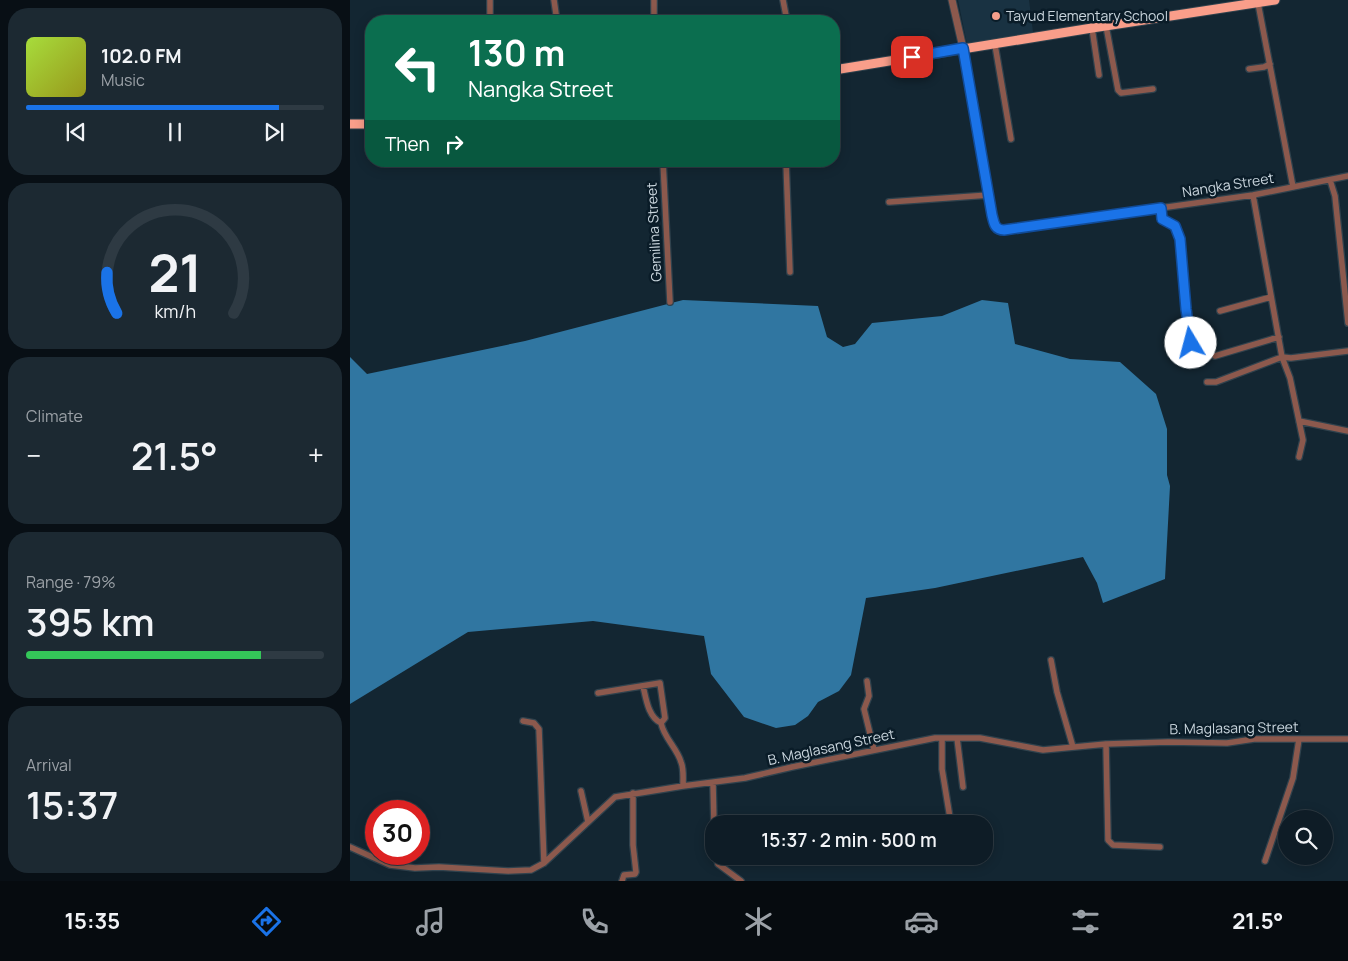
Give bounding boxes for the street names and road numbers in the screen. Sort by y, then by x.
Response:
street label: Nangka Street [1181,168,1276,201]
street label: Gemilina Street [641,181,666,282]
street label: B. Maglasang Street [1169,717,1299,738]
street label: B. Maglasang Street [766,724,896,769]

